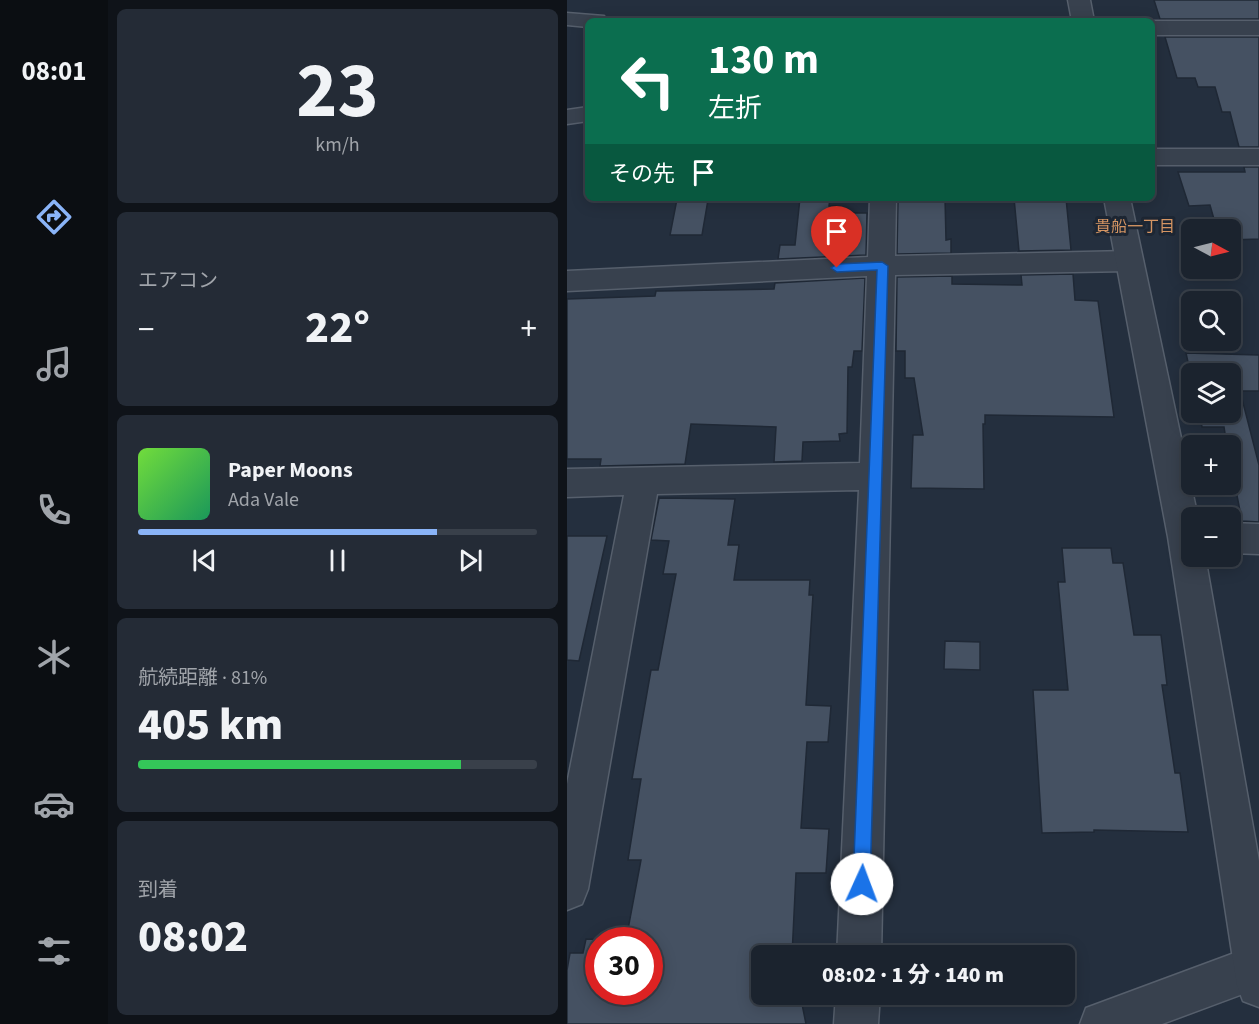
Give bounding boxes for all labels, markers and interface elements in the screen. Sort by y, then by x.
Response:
text: 130 m [708,30,819,90]
text: 23 [296,36,379,147]
icon: left [609,42,687,120]
text: 08:01 [21,52,87,91]
text: 左折 [708,89,762,128]
text: km/h [315,131,360,159]
icon: arrive [687,156,720,189]
text: その先 [609,158,675,190]
icon: directions [33,196,75,238]
pin [811,206,862,268]
icon: arrive [820,215,853,248]
district label: 貴船一丁目 [1095,216,1175,238]
north arrow [1181,219,1241,279]
map controls [1181,219,1241,567]
text: エアコン [138,267,218,295]
button: search [1181,291,1241,351]
text: 22° [305,296,370,360]
text: − [138,306,154,353]
text: + [521,306,537,353]
icon: music [33,343,75,385]
button: layers [1181,363,1241,423]
button: + [1181,435,1241,495]
text: Paper Moons [228,454,353,486]
text: Ada Vale [228,486,299,514]
icon: phone [33,489,75,531]
button: − [1181,507,1241,567]
icon: previous [188,544,221,577]
icon: pause [321,544,354,577]
icon: next [454,544,487,577]
icon: climate [33,636,75,678]
text: 航続距離 · 81% [138,664,267,692]
text: 405 km [138,693,283,757]
icon: car [33,783,75,825]
position arrow [830,852,894,916]
text: 到着 [138,876,178,904]
text: 08:02 [138,905,248,969]
speed limit sign: 30 [585,927,663,1005]
icon: filters [33,930,75,972]
text: 08:02 · 1 分 · 140 m [822,959,1004,991]

